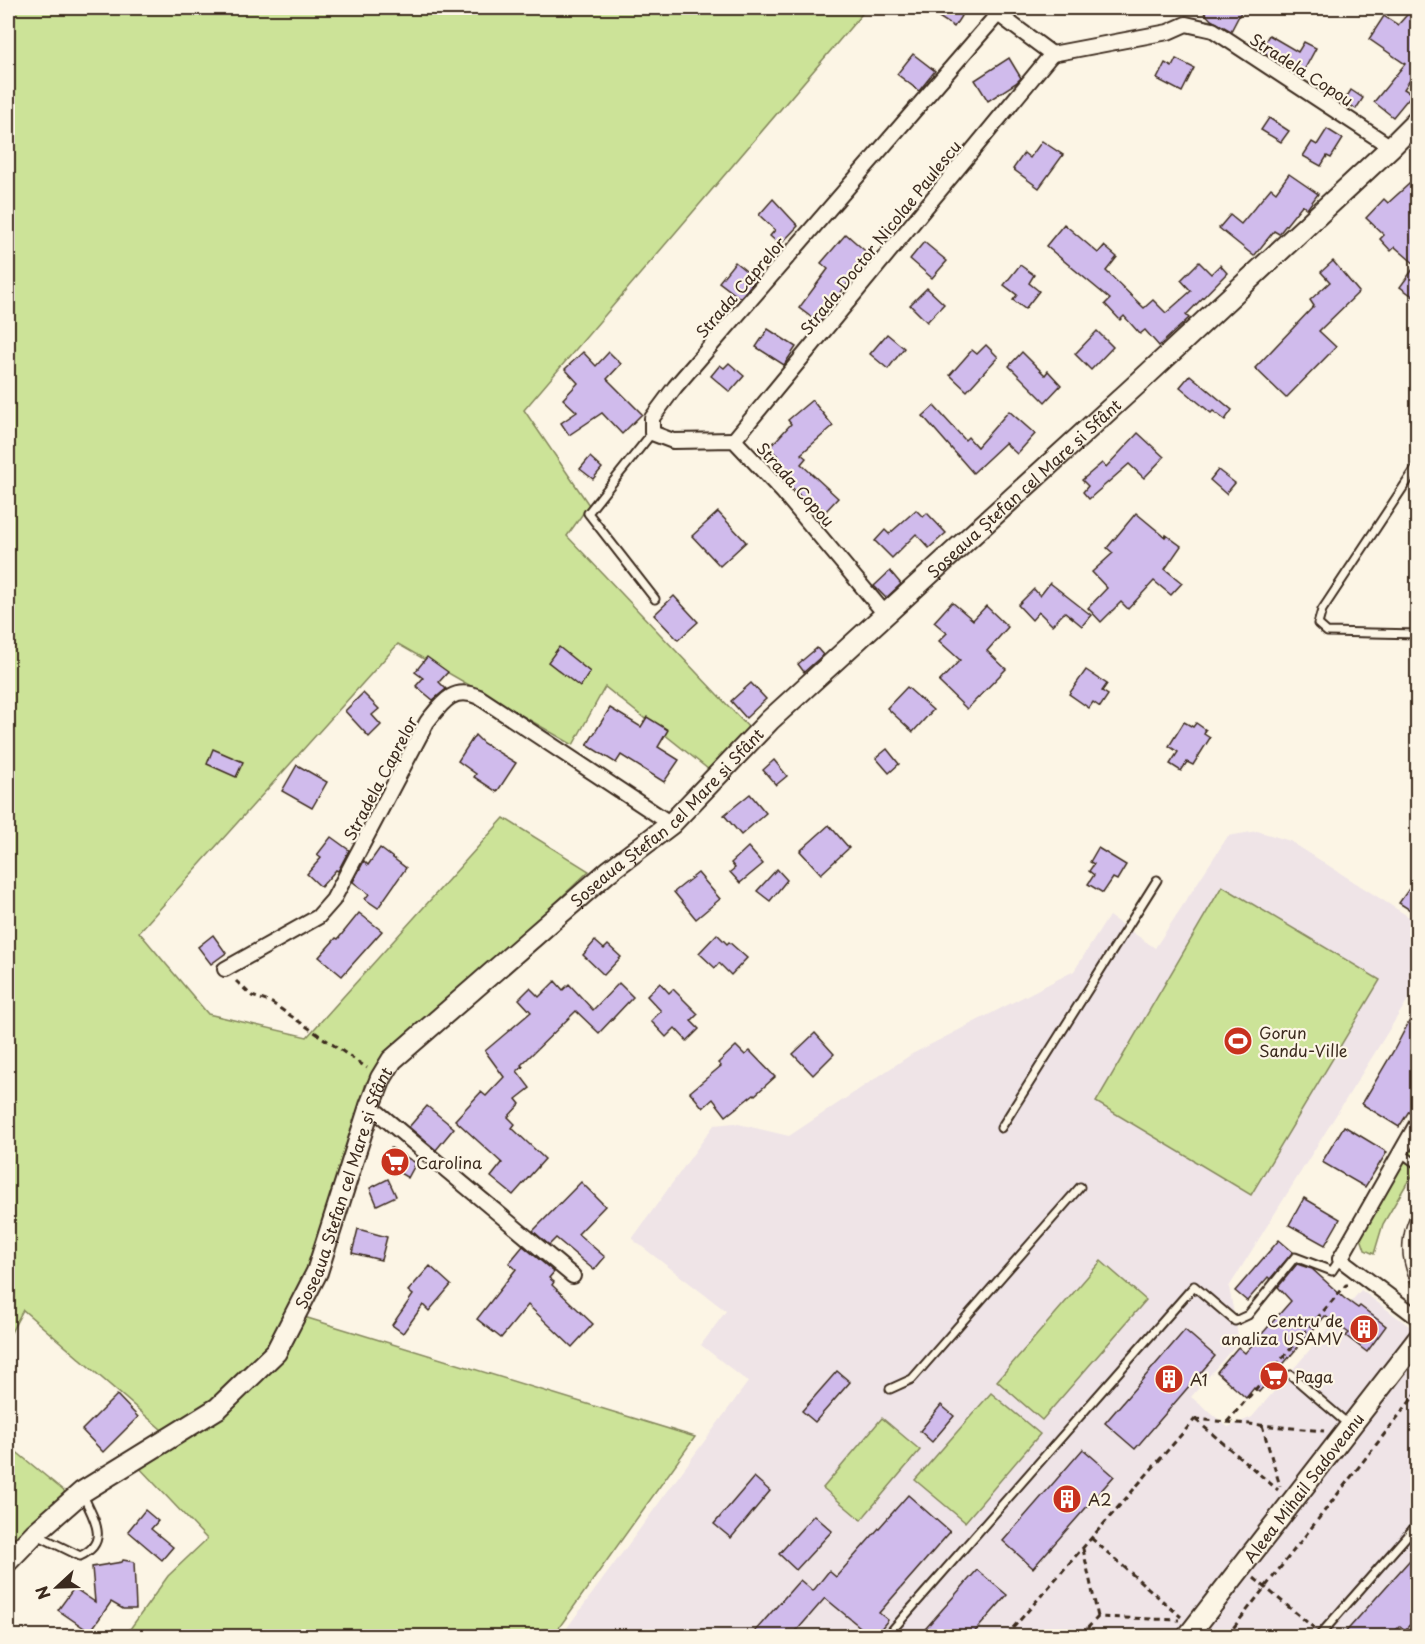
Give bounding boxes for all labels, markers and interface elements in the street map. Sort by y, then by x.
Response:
street label: Stradela Copou [1246,27,1358,111]
street label: Strada Doctor Nicolae Paulescu [794,134,966,340]
street label: Strada Caprelor [689,231,791,343]
street label: Șoseaua Ștefan cel Mare și Sfânt [921,393,1126,583]
street label: Strada Copou [751,436,841,532]
street label: Stradela Caprelor [337,711,423,844]
street label: Șoseaua Ștefan cel Mare și Sfânt [564,722,769,912]
place label: Gorun Sandu-Ville [1259,1020,1348,1062]
sports icon: Gorun Sandu-Ville [1222,1025,1254,1057]
street label: Șoseaua Ștefan cel Mare și Sfânt [288,1061,398,1313]
supermarket icon: Carolina [379,1146,411,1178]
place label: Carolina [416,1150,482,1174]
place label: Centru de analiza USAMV [1221,1308,1343,1350]
building icon: Centru de analiza USAMV [1348,1313,1380,1345]
supermarket icon: Paga [1258,1360,1290,1392]
building icon: A1 [1153,1363,1185,1395]
place label: Paga [1295,1364,1333,1388]
place label: A1 [1190,1367,1208,1391]
street label: Aleea Mihail Sadoveanu [1237,1407,1369,1567]
building icon: A2 [1051,1483,1083,1515]
place label: A2 [1088,1487,1112,1511]
north arrow [27,1557,87,1617]
text: N [29,1583,56,1603]

